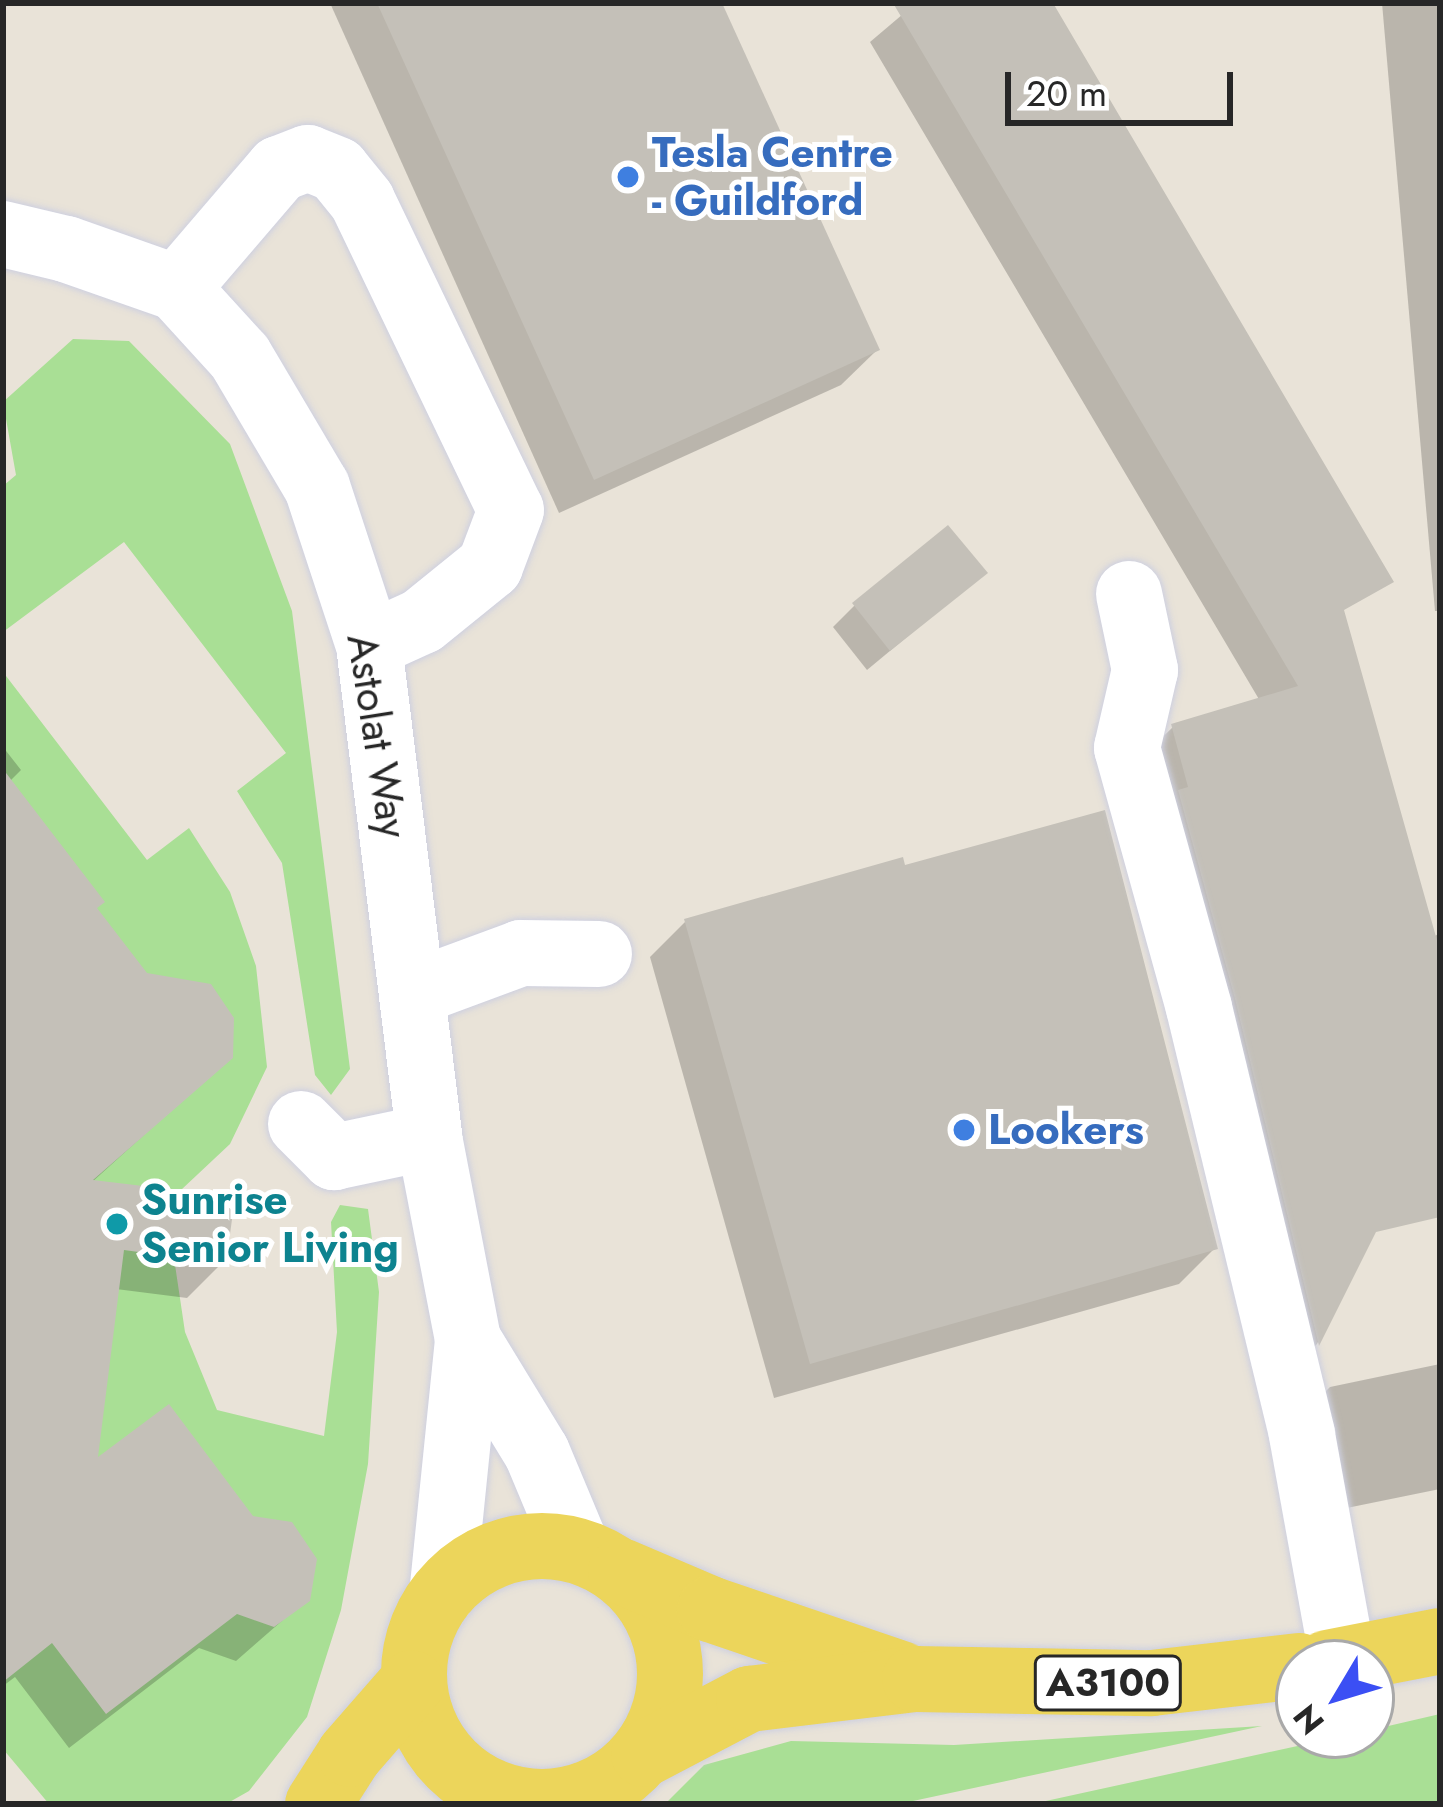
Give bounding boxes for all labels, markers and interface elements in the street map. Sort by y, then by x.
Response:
scale bar [1011,48,1239,122]
text: 20 m [1026,67,1107,119]
place label: Tesla Centre - Guildford [652,128,893,226]
marker: Tesla Centre - Guildford [615,164,641,190]
street label: Astolat Way [336,630,418,842]
place label: Lookers [988,1105,1144,1155]
marker: Lookers [951,1117,977,1143]
place label: Sunrise Senior Living [141,1175,399,1274]
marker: Sunrise Senior Living [104,1211,130,1237]
north arrow [1275,1639,1395,1759]
road number: A3100 [1033,1650,1183,1716]
text: N [1282,1695,1335,1744]

